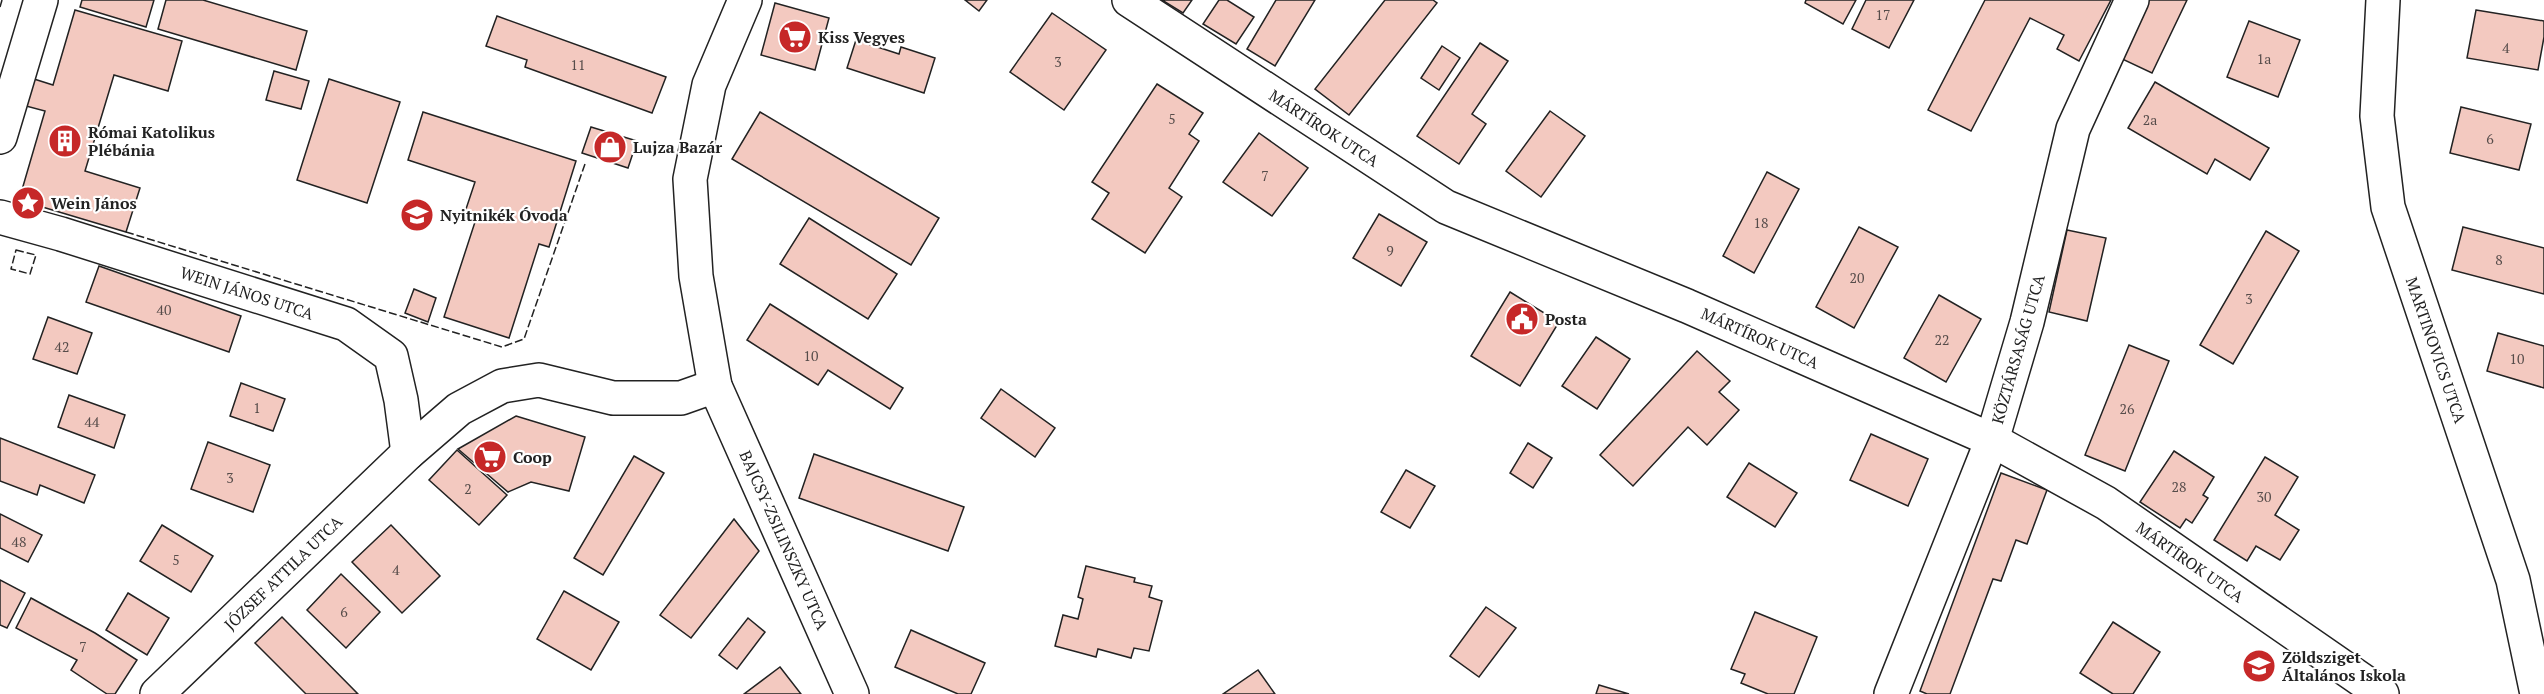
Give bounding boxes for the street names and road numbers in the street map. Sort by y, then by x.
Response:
street label: MÁRTÍROK UTCA [1265,84,1383,172]
street label: WEIN JÁNOS UTCA [177,261,317,325]
street label: KÖZTÁRSASÁG UTCA [1986,272,2050,426]
street label: MARTINOVICS UTCA [2401,274,2471,426]
street label: MÁRTÍROK UTCA [1698,302,1822,374]
street label: BAJCSY-ZSILINSZKY UTCA [734,447,834,633]
street label: JÓZSEF ATTILA UTCA [219,511,347,635]
street label: MÁRTÍROK UTCA [2132,517,2248,607]

